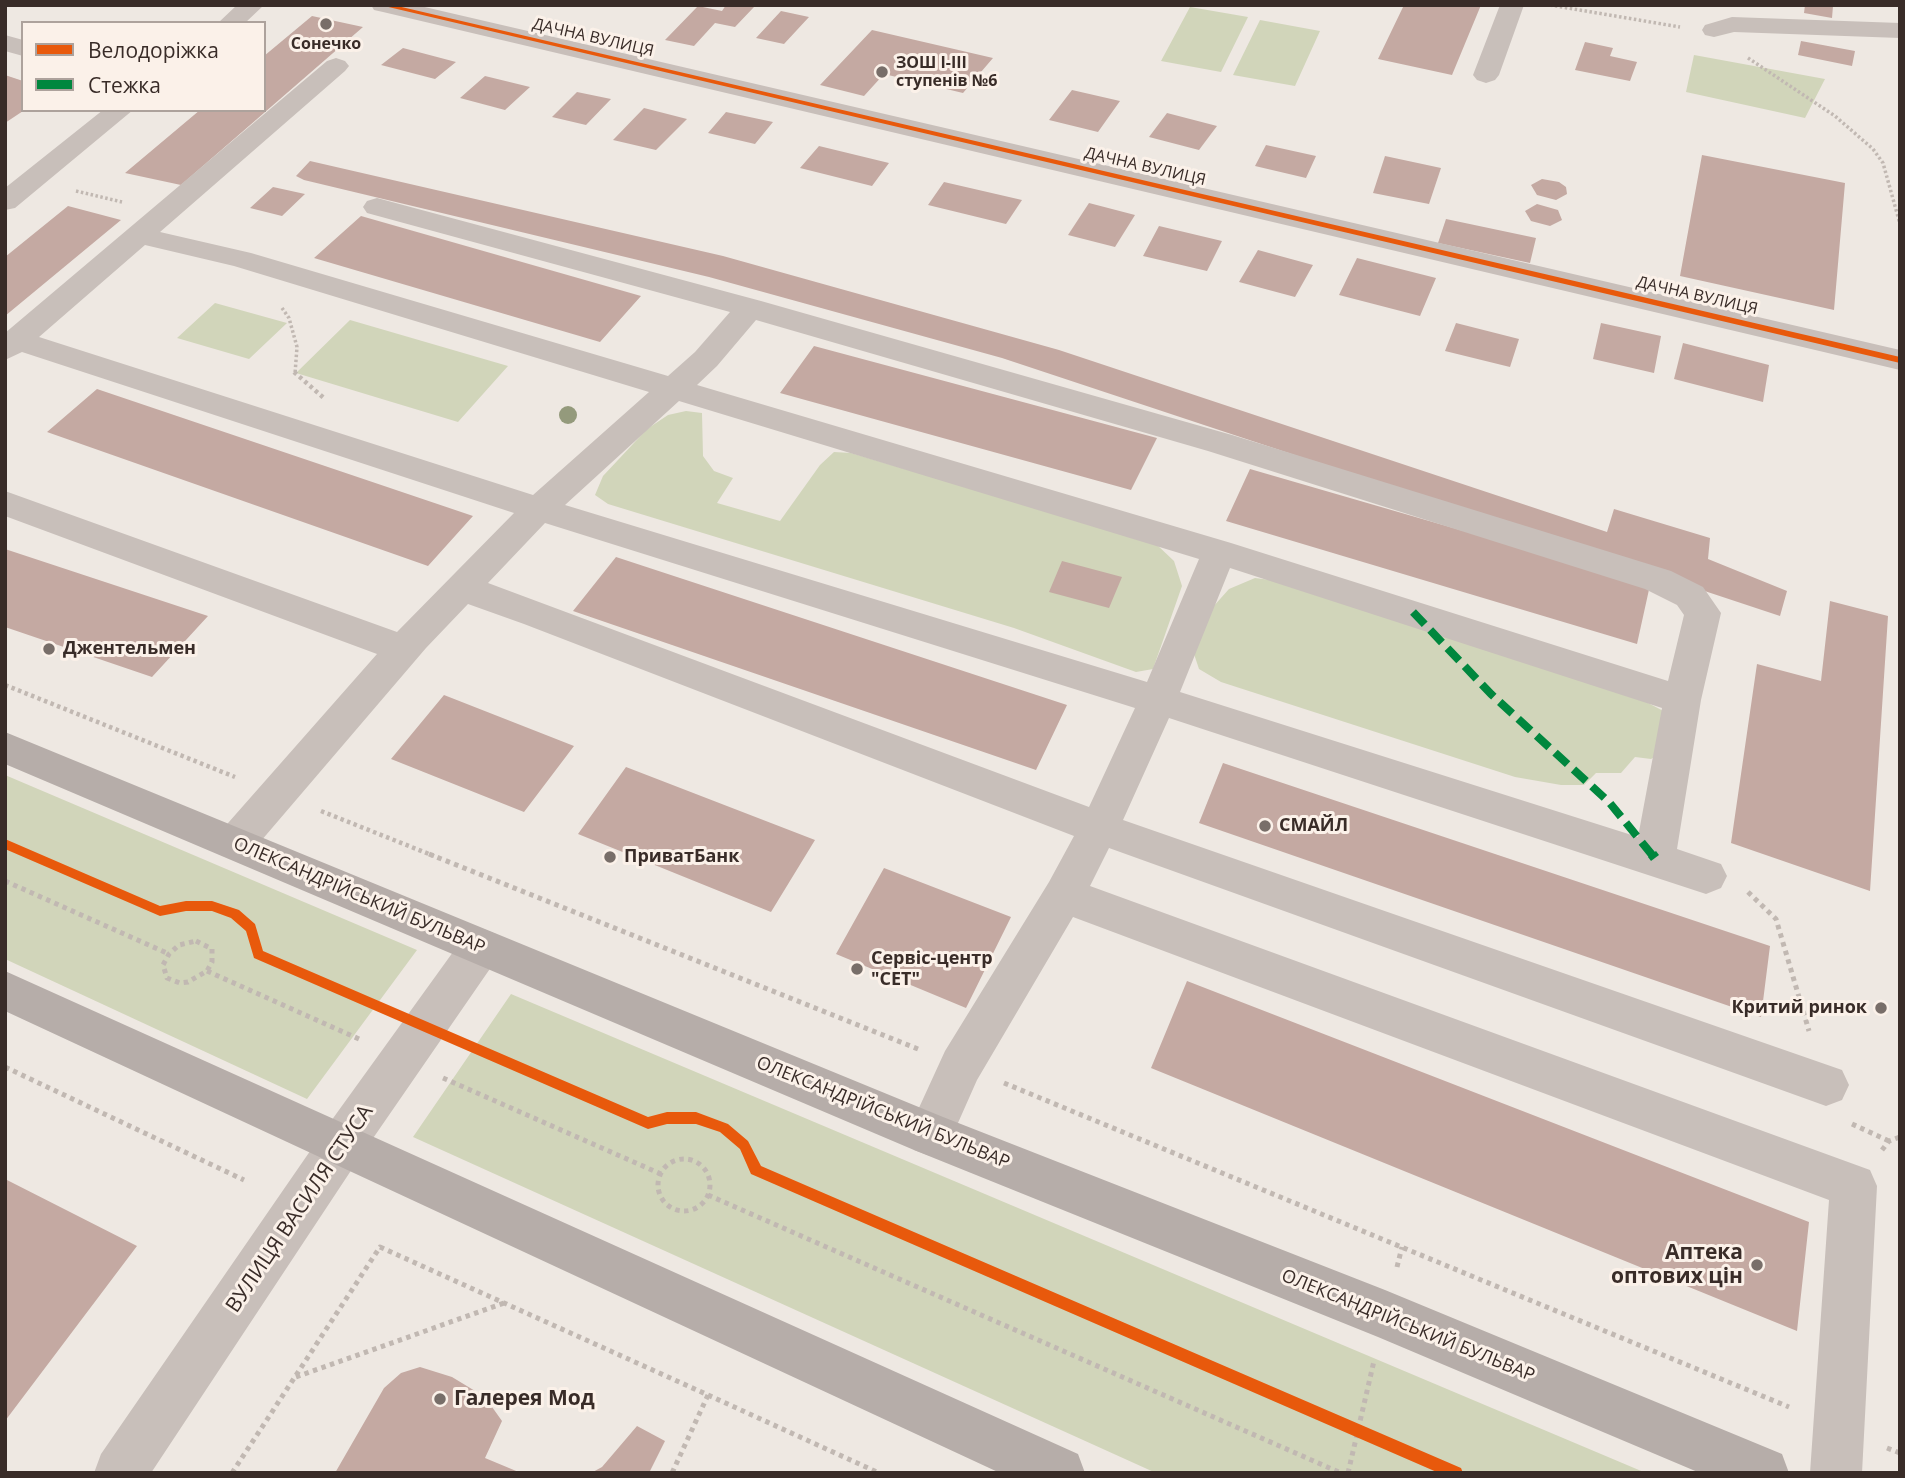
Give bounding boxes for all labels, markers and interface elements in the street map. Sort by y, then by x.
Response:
street label: ДАЧНА ВУЛИЦЯ [531,15,655,61]
marker: Сонечко [318,16,334,32]
legend [21,21,266,112]
place label: Сонечко [291,34,361,54]
text: Велодоріжка [88,36,219,64]
place label: ЗОШ І-ІІІ ступенів №6 [896,53,997,91]
marker: ЗОШ І-ІІІ ступенів №6 [874,64,890,80]
text: Стежка [88,71,161,99]
street label: ДАЧНА ВУЛИЦЯ [1083,144,1207,190]
street label: ДАЧНА ВУЛИЦЯ [1635,273,1759,319]
place label: Джентельмен [63,638,196,660]
marker: Джентельмен [41,641,57,657]
place label: СМАЙЛ [1279,815,1348,837]
marker: СМАЙЛ [1257,818,1273,834]
street label: ОЛЕКСАНДРІЙСЬКИЙ БУЛЬВАР [230,833,488,959]
place label: ПриватБанк [624,846,739,868]
marker: ПриватБанк [602,849,618,865]
place label: Сервіс-центр "СЕТ" [871,948,993,990]
marker: Сервіс-центр "СЕТ" [849,961,865,977]
place label: Критий ринок [1731,997,1867,1019]
marker: Критий ринок [1873,1000,1889,1016]
street label: ОЛЕКСАНДРІЙСЬКИЙ БУЛЬВАР [753,1052,1013,1174]
street label: ВУЛИЦЯ ВАСИЛЯ СТУСА [221,1100,379,1318]
place label: Аптека оптових цін [1611,1240,1743,1290]
marker: Аптека оптових цін [1749,1257,1765,1273]
street label: ОЛЕКСАНДРІЙСЬКИЙ БУЛЬВАР [1278,1265,1538,1387]
place label: Галерея Мод [454,1386,595,1412]
marker: Галерея Мод [432,1391,448,1407]

